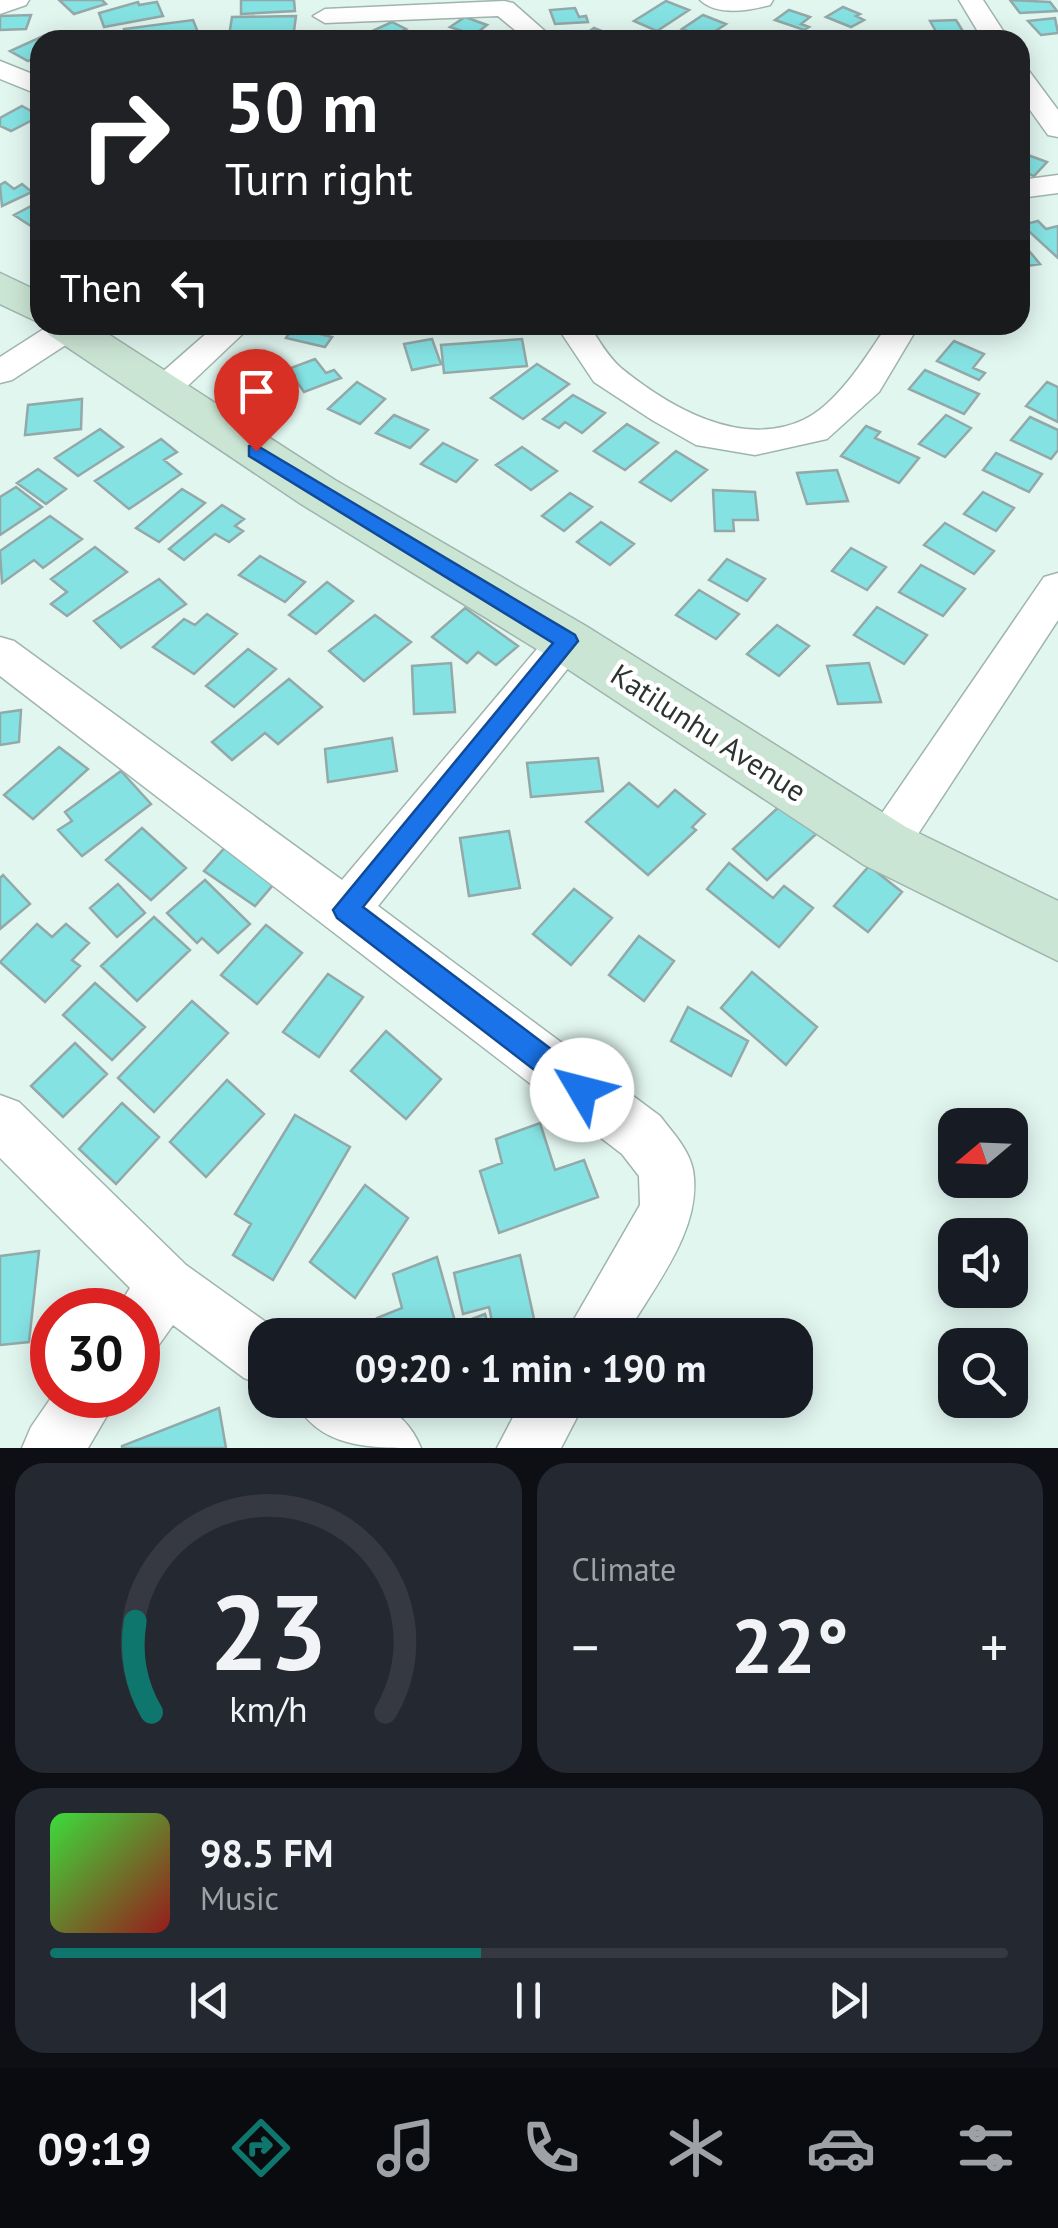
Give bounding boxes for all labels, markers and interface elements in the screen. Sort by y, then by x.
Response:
text: 50 m [225,61,378,151]
icon: right [60,70,190,200]
text: Turn right [225,149,413,207]
icon: left [162,260,217,315]
text: Then [60,263,142,312]
pin [214,349,299,452]
icon: arrive [229,364,284,419]
street label: Katilunhu Avenue [604,654,814,810]
position arrow [530,1038,634,1142]
north arrow [938,1108,1028,1198]
map controls [938,1108,1028,1418]
button: sound [938,1218,1028,1308]
speed limit sign: 30 [30,1288,160,1418]
button: search [938,1328,1028,1418]
text: 09:20 · 1 min · 190 m [355,1343,706,1392]
text: Climate [572,1548,676,1590]
text: 23 [209,1564,327,1699]
text: 22° [731,1597,849,1694]
text: − [572,1611,599,1682]
text: + [980,1611,1008,1682]
text: km/h [229,1686,307,1732]
text: 98.5 FM [200,1828,333,1877]
text: Music [200,1877,279,1919]
icon: previous [182,1973,237,2028]
icon: pause [501,1973,556,2028]
icon: next [821,1973,876,2028]
icon: directions [226,2113,296,2183]
icon: music [371,2113,441,2183]
icon: phone [516,2113,586,2183]
icon: climate [661,2113,731,2183]
icon: car [806,2113,876,2183]
icon: filters [951,2113,1021,2183]
text: 09:19 [37,2119,152,2177]

